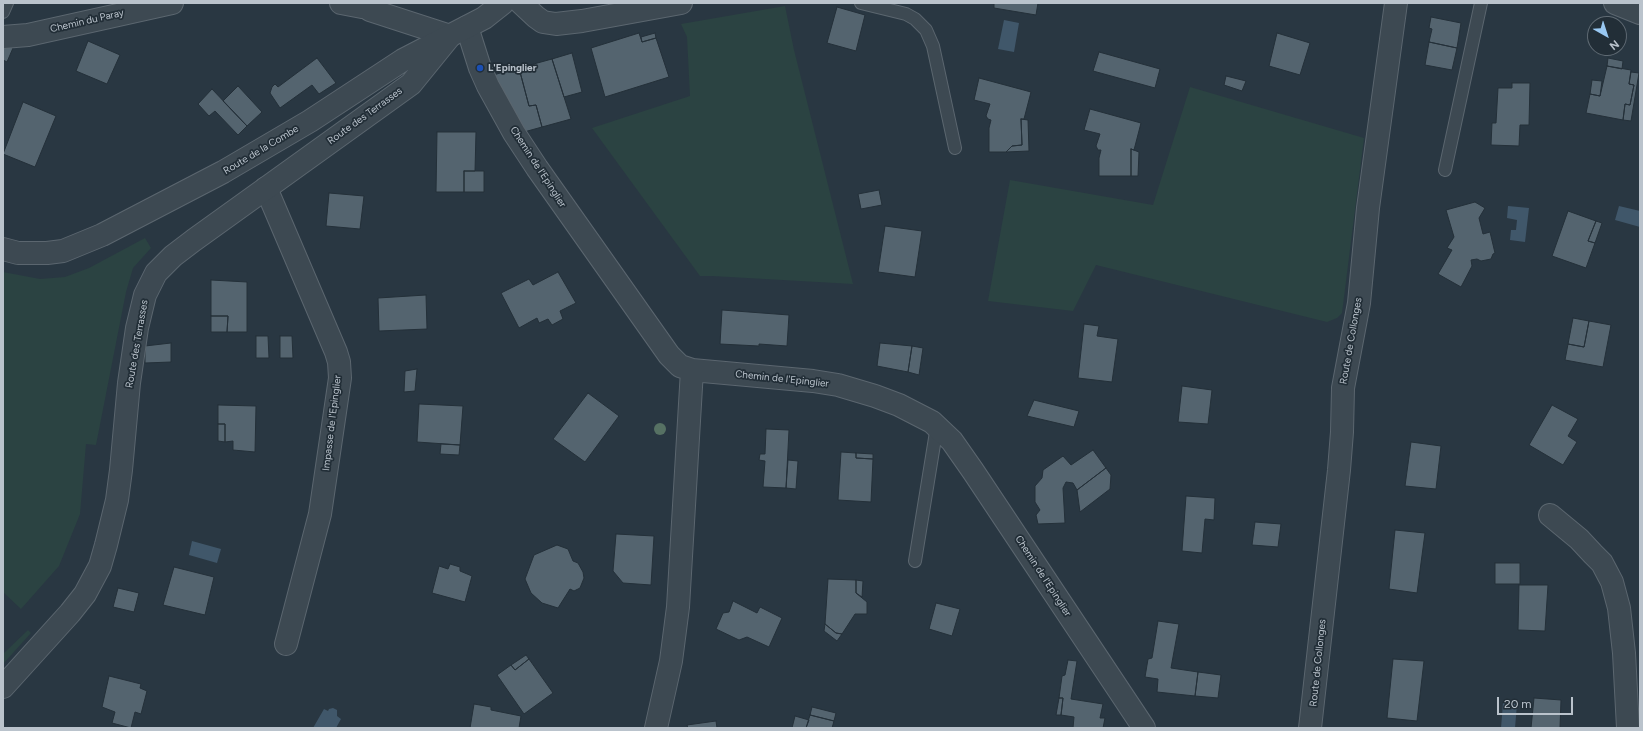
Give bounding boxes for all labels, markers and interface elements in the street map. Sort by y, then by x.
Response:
street label: Chemin du Paray [49,7,125,35]
north arrow [1587,16,1627,56]
text: N [1607,37,1622,53]
place label: L'Epinglier [488,62,536,74]
marker: L'Epinglier [475,63,485,73]
street label: Route des Terrasses [325,85,405,147]
street label: Route de la Combe [221,123,301,177]
street label: Chemin de l'Epinglier [507,124,569,210]
street label: Route de Collonges [1337,297,1365,385]
street label: Route des Terrasses [123,299,151,389]
street label: Chemin de l'Epinglier [735,368,829,390]
street label: Impasse de l'Epinglier [320,374,344,472]
street label: Chemin de l'Epinglier [1012,533,1074,619]
street label: Route de Collonges [1307,619,1329,707]
scale bar [1499,689,1575,715]
text: 20 m [1504,697,1532,711]

